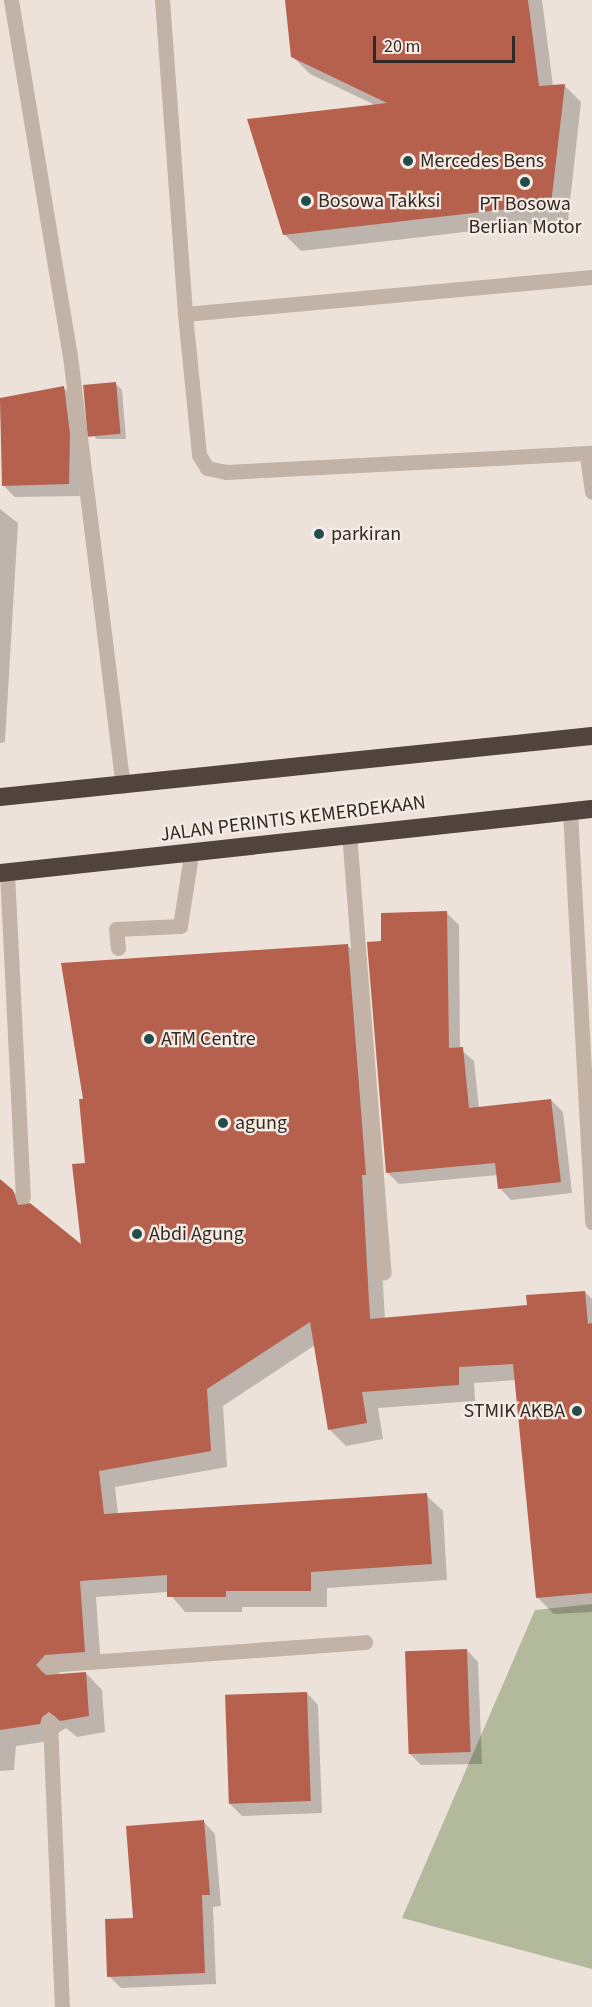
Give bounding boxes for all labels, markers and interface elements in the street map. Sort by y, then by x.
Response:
scale bar [376,24,518,62]
text: 20 m [384,34,420,59]
place label: Mercedes Bens [420,149,544,173]
marker: Mercedes Bens [401,154,415,168]
marker: PT Bosowa Berlian Motor [518,175,532,189]
place label: Bosowa Takksi [318,189,440,213]
place label: PT Bosowa Berlian Motor [469,192,581,239]
marker: Bosowa Takksi [299,194,313,208]
place label: parkiran [331,522,401,546]
marker: parkiran [312,527,326,541]
street label: JALAN PERINTIS KEMERDEKAAN [159,791,427,847]
place label: ATM Centre [161,1027,256,1051]
marker: ATM Centre [142,1032,156,1046]
place label: agung [235,1111,287,1135]
marker: agung [216,1116,230,1130]
place label: Abdi Agung [149,1222,244,1246]
marker: Abdi Agung [130,1227,144,1241]
place label: STMIK AKBA [464,1399,565,1423]
marker: STMIK AKBA [570,1404,584,1418]

